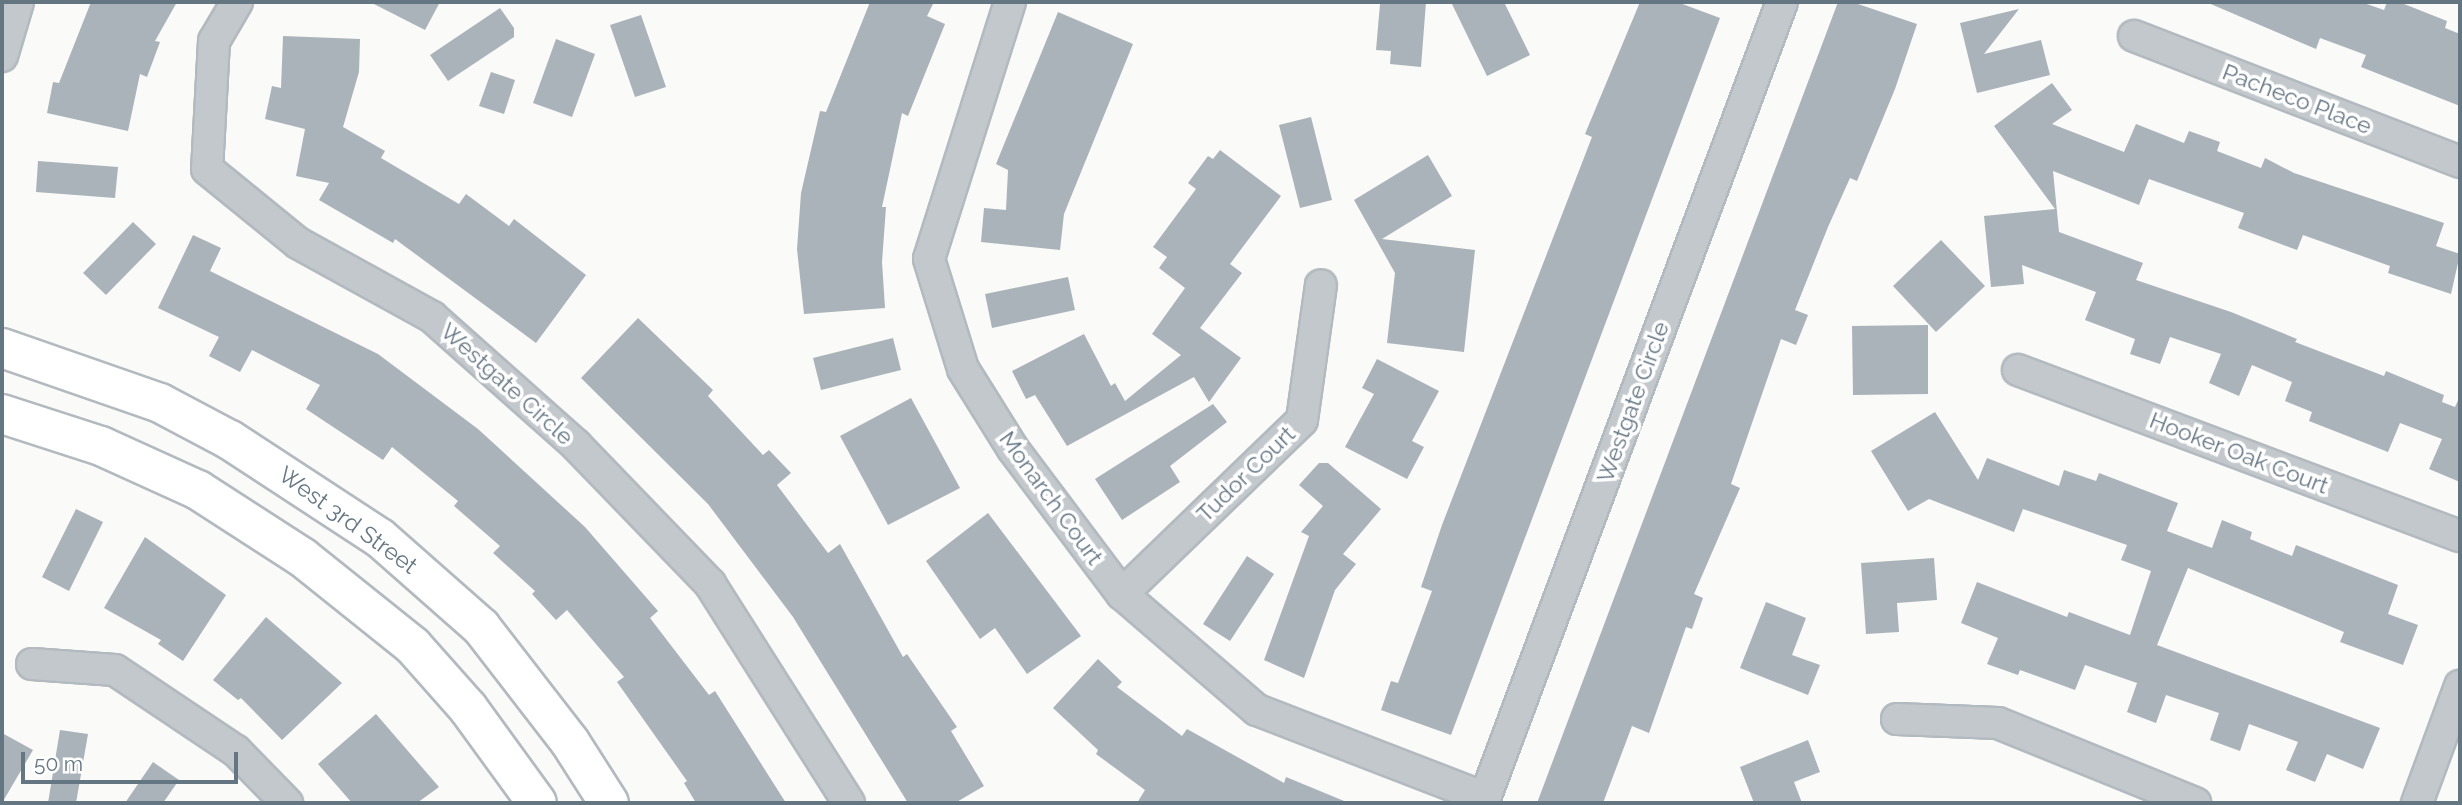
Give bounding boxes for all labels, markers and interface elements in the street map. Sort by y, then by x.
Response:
street label: Pacheco Place [2219,58,2375,140]
street label: Westgate Circle [435,317,579,451]
street label: Westgate Circle [1591,318,1675,486]
street label: Hooker Oak Court [2145,406,2333,500]
street label: Tudor Court [1191,420,1301,528]
street label: Monarch Court [993,426,1109,570]
street label: West 3rd Street [273,460,423,580]
scale bar [24,738,242,782]
text: 50 m [34,751,83,776]

